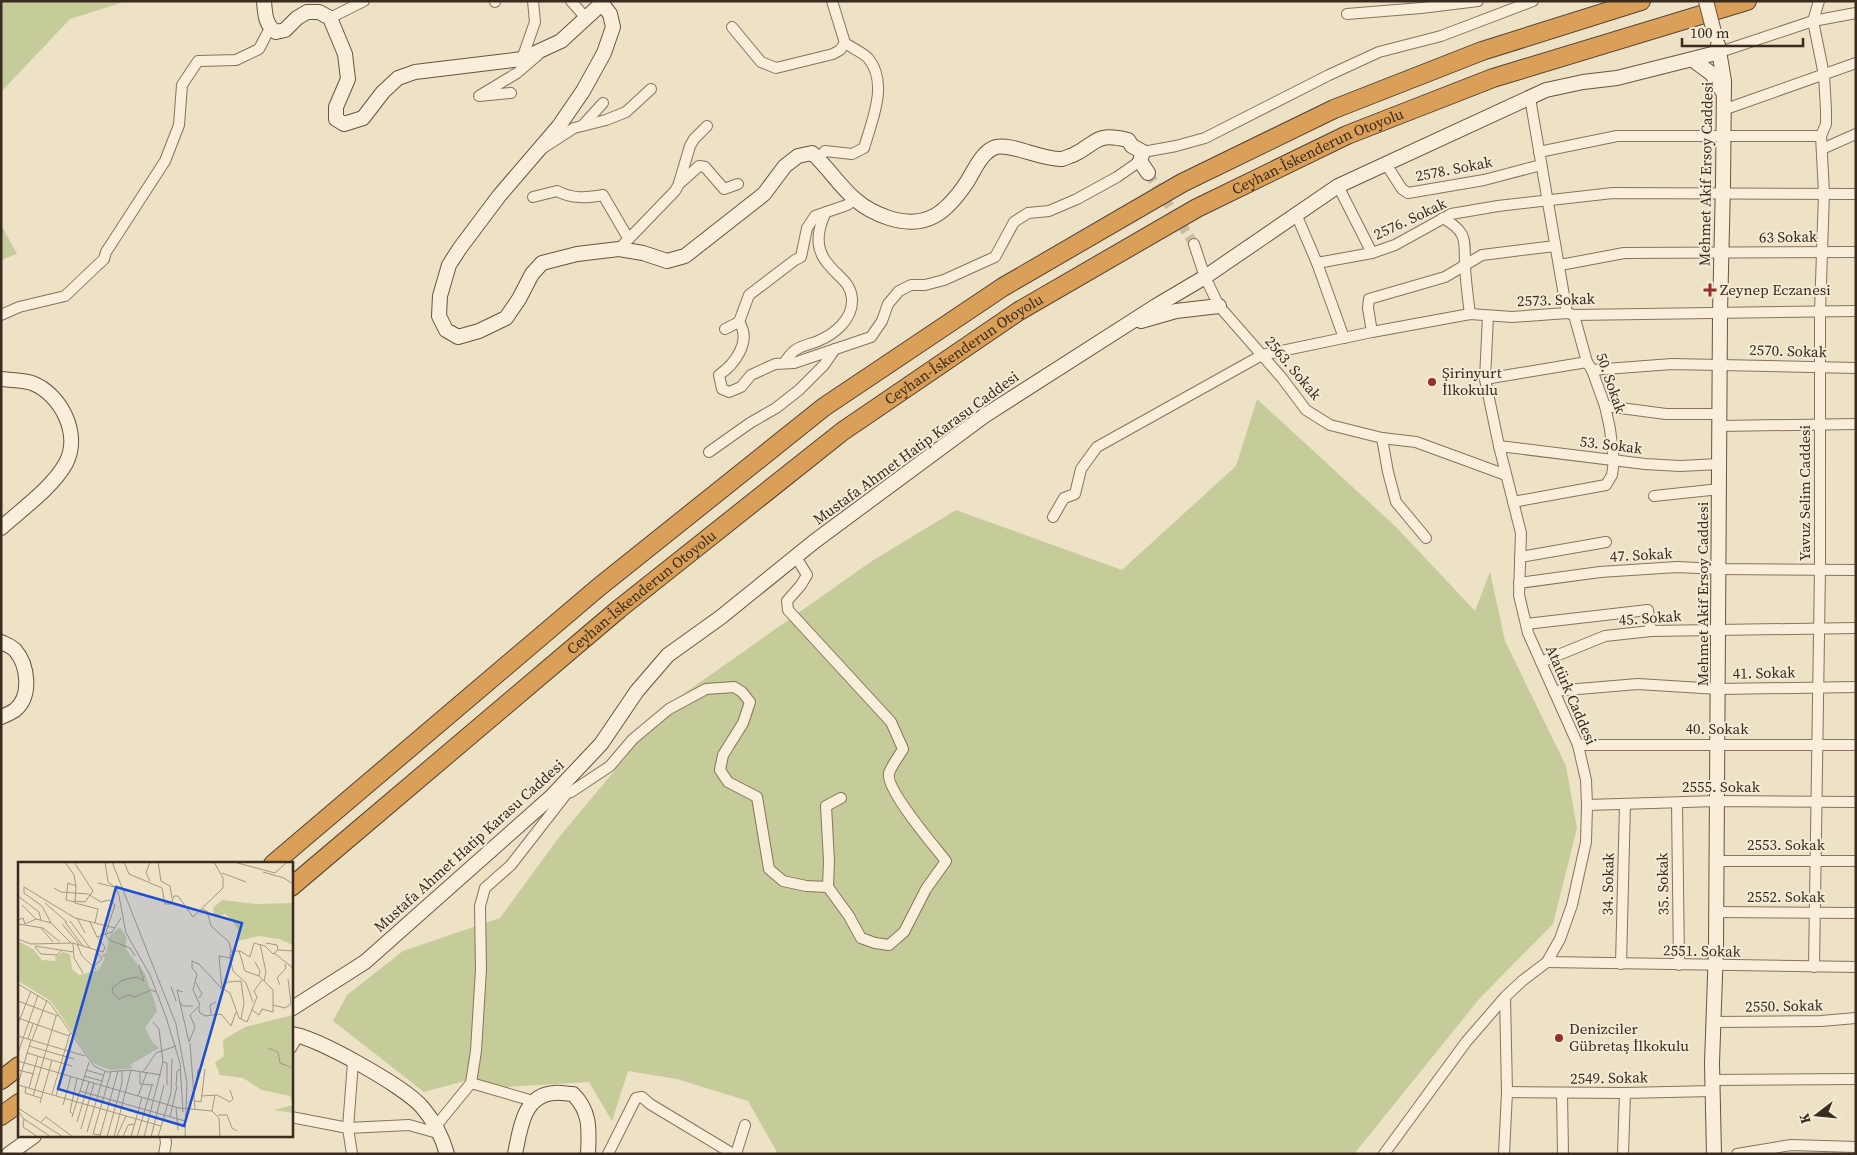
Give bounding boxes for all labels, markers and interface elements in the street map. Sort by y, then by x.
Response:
scale bar [1682,15,1803,47]
text: 100 m [1690,22,1730,43]
street label: Mehmet Akif Ersoy Caddesi [1693,82,1718,266]
street label: Ceyhan-İskenderun Otoyolu [1228,103,1407,200]
street label: 2578. Sokak [1414,151,1495,186]
street label: 2576. Sokak [1370,192,1450,245]
street label: 63 Sokak [1759,225,1818,248]
place label: Zeynep Eczanesi [1720,279,1831,300]
marker: Zeynep Eczanesi [1704,284,1716,296]
street label: Ceyhan-İskenderun Otoyolu [880,288,1047,410]
street label: 2573. Sokak [1517,288,1596,311]
street label: 2563. Sokak [1260,331,1327,405]
street label: 2570. Sokak [1749,339,1828,362]
street label: 50. Sokak [1591,350,1632,417]
place label: Şirinyurt İlkokulu [1442,362,1502,400]
street label: Mustafa Ahmet Hatip Karasu Caddesi [809,366,1023,529]
marker: Şirinyurt İlkokulu [1426,376,1438,388]
street label: Yavuz Selim Caddesi [1794,425,1815,561]
street label: 53. Sokak [1579,430,1644,459]
street label: Mehmet Akif Ersoy Caddesi [1692,502,1713,686]
street label: Ceyhan-İskenderun Otoyolu [562,525,721,659]
street label: 47. Sokak [1609,542,1674,567]
street label: 45. Sokak [1618,605,1683,630]
street label: Atatürk Caddesi [1541,642,1602,748]
street label: 41. Sokak [1732,661,1796,684]
street label: 40. Sokak [1686,718,1749,739]
street label: Mustafa Ahmet Hatip Karasu Caddesi [369,754,568,937]
street label: 2555. Sokak [1682,776,1761,797]
street label: 2553. Sokak [1747,834,1826,855]
street label: 34. Sokak [1596,852,1619,916]
street label: 35. Sokak [1651,852,1674,916]
inset map [18,862,292,1138]
street label: 2552. Sokak [1747,886,1826,907]
street label: 2551. Sokak [1663,939,1742,962]
street label: 2550. Sokak [1745,994,1824,1017]
place label: Denizciler Gübretaş İlkokulu [1569,1018,1689,1056]
marker: Denizciler Gübretaş İlkokulu [1553,1032,1565,1044]
street label: 2549. Sokak [1570,1066,1649,1089]
north arrow [1792,1090,1842,1140]
text: K [1793,1111,1815,1126]

